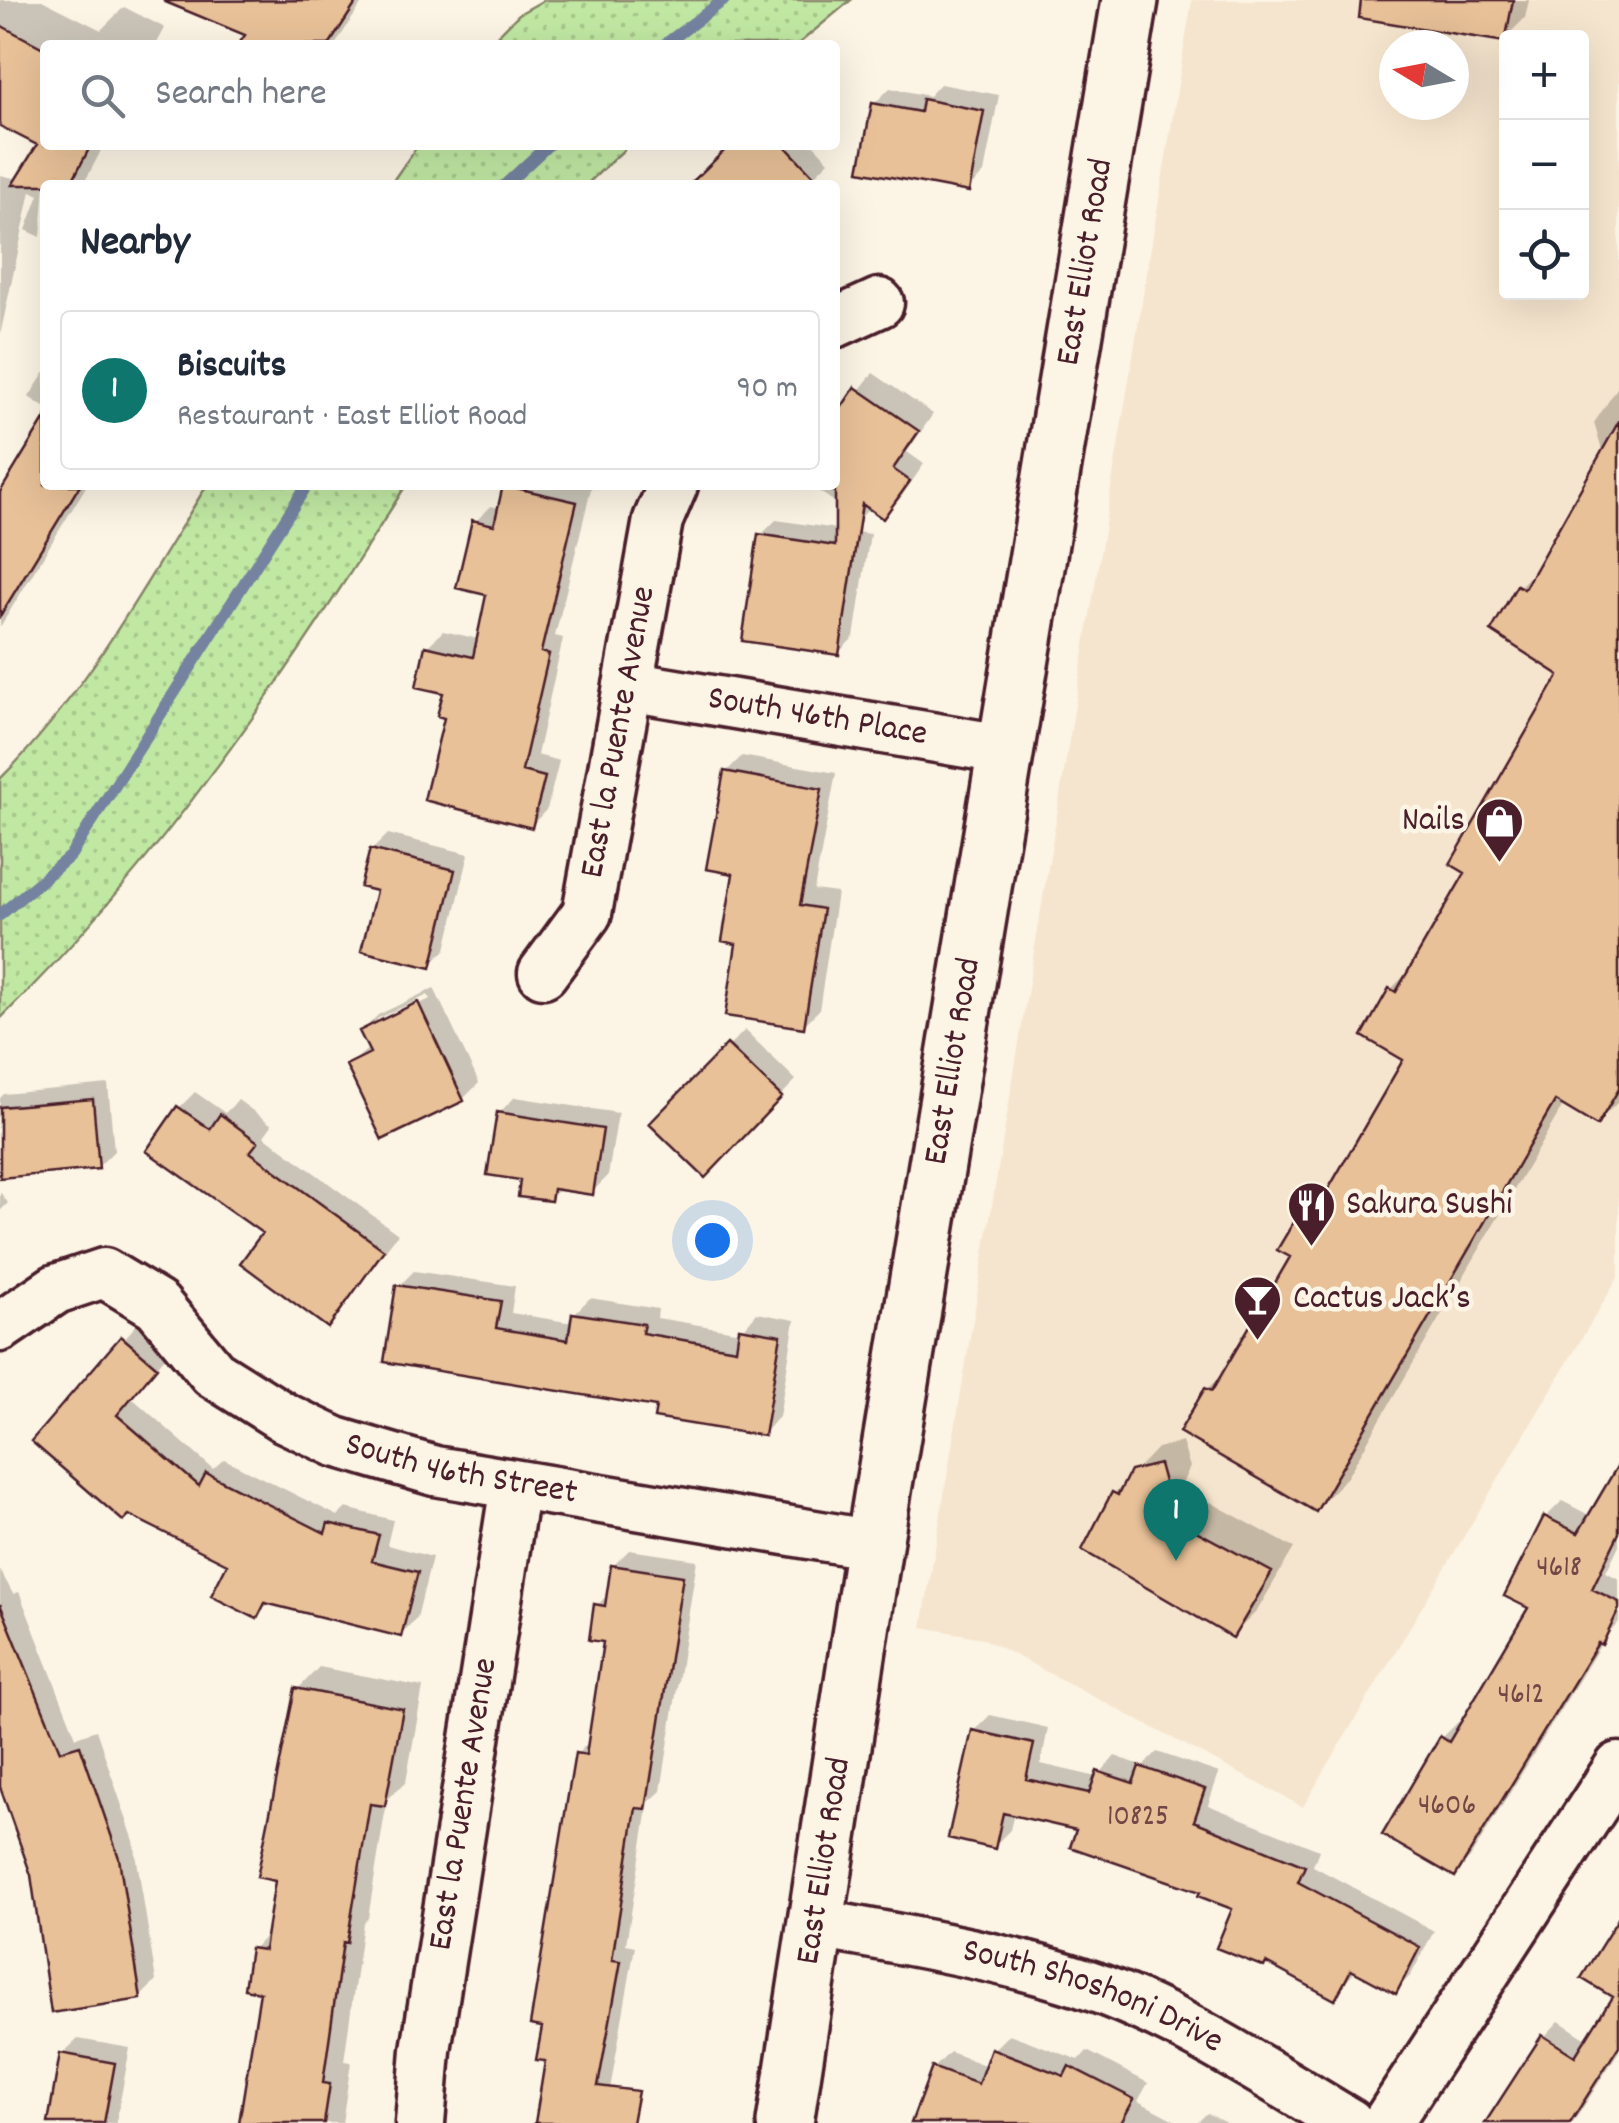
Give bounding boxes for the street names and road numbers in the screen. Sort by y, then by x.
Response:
street label: East Elliot Road [1045,155,1128,369]
street label: East la Puente Avenue [569,582,671,882]
street label: South 46th Place [704,675,931,761]
street label: East Elliot Road [912,954,996,1169]
street label: South 46th Street [339,1421,581,1520]
street label: East la Puente Avenue [417,1654,512,1954]
street label: East Elliot Road [785,1754,866,1968]
street label: South Shoshoni Drive [958,1927,1232,2068]

